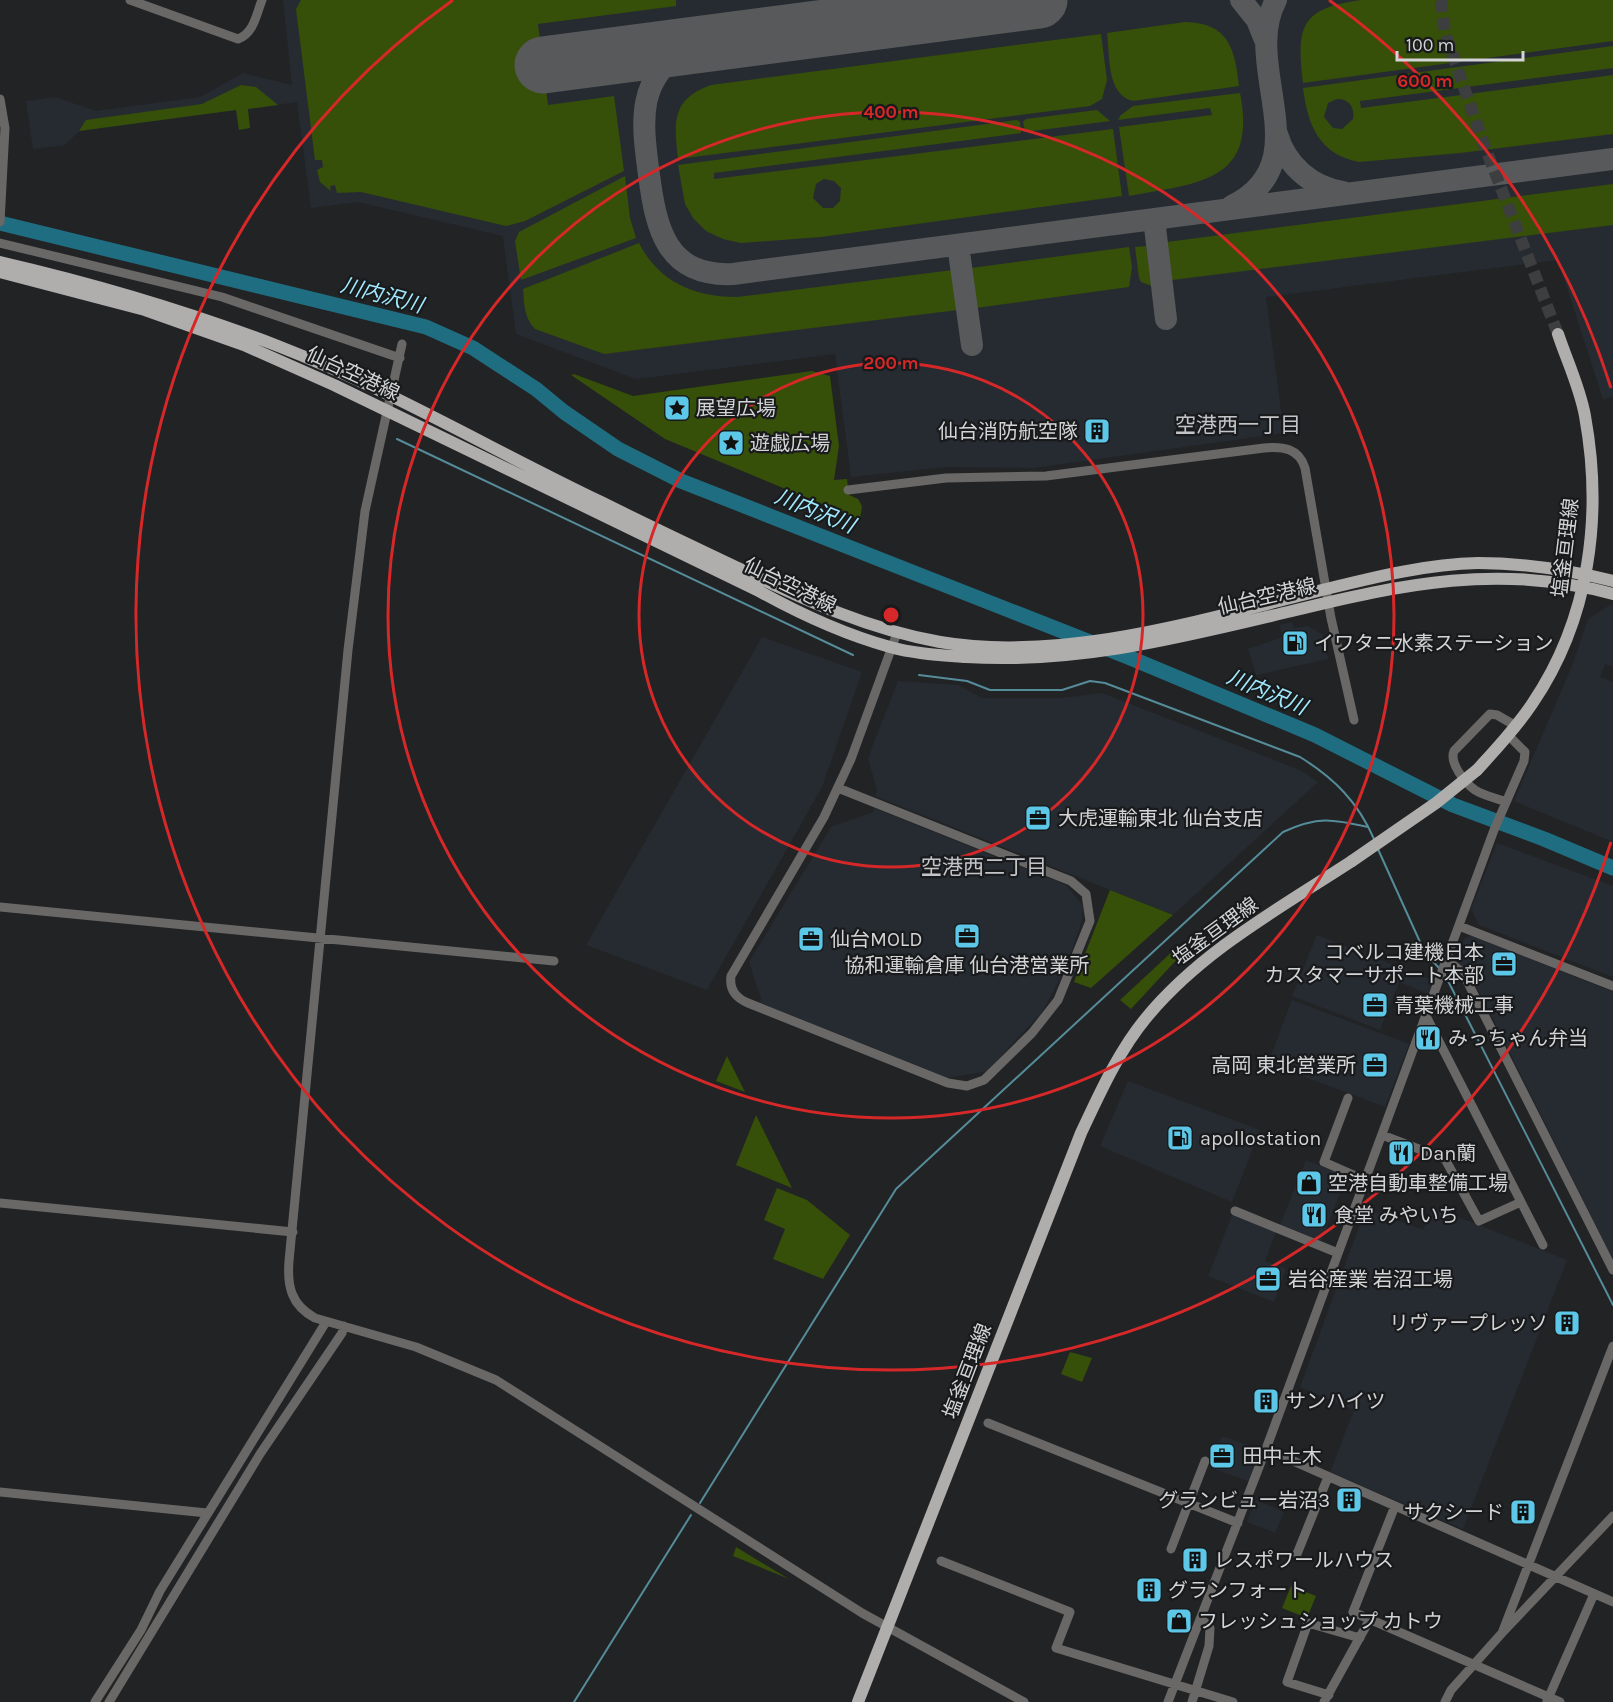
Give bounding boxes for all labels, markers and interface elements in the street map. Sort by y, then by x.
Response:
scale bar [1397,24,1523,62]
text: 100 m [1406,34,1454,56]
text: 600 m [1397,70,1453,92]
text: 400 m [863,101,919,123]
water label: 川内沢川 [338,273,428,318]
street label: 仙台空港線 [303,342,403,405]
text: 200 m [863,352,919,374]
place icon: 展望広場 [662,393,692,423]
place label: 展望広場 [696,397,776,420]
district label: 空港西一丁目 [1175,413,1301,437]
building icon: 仙台消防航空隊 [1082,416,1112,446]
place label: 仙台消防航空隊 [938,420,1078,443]
place icon: 遊戯広場 [716,428,746,458]
place label: 遊戯広場 [750,432,830,455]
water label: 川内沢川 [772,484,860,539]
street label: 塩釜亘理線 [1548,497,1583,599]
street label: 仙台空港線 [740,553,840,618]
street label: 仙台空港線 [1216,574,1318,619]
centre of rings [881,605,901,625]
fuel station icon: イワタニ水素ステーション [1280,628,1310,658]
place label: イワタニ水素ステーション [1314,632,1554,655]
water label: 川内沢川 [1224,665,1312,720]
office icon: 大虎運輸東北 仙台支店 [1023,803,1053,833]
place label: 大虎運輸東北 仙台支店 [1058,807,1263,830]
district label: 空港西二丁目 [921,855,1047,879]
street label: 塩釜亘理線 [1168,893,1263,970]
office icon: 協和運輸倉庫 仙台港営業所 [952,921,982,951]
office icon: 仙台MOLD [796,924,826,954]
place label: 仙台MOLD [830,928,922,951]
place label: コベルコ建機日本 カスタマーサポート本部 [1264,941,1484,987]
office icon: コベルコ建機日本 カスタマーサポート本部 [1489,949,1519,979]
place label: 協和運輸倉庫 仙台港営業所 [845,954,1089,977]
office icon: 青葉機械工事 [1360,990,1390,1020]
place label: 青葉機械工事 [1394,994,1514,1017]
restaurant icon: みっちゃん弁当 [1413,1023,1443,1053]
place label: みっちゃん弁当 [1448,1027,1588,1050]
office icon: 高岡 東北営業所 [1360,1050,1390,1080]
place label: 高岡 東北営業所 [1211,1054,1356,1077]
fuel station icon: apollostation [1165,1123,1195,1153]
place label: apollostation [1200,1127,1321,1150]
restaurant icon: Dan蘭 [1386,1138,1416,1168]
place label: Dan蘭 [1420,1142,1476,1165]
shop icon: 空港自動車整備工場 [1294,1168,1324,1198]
place label: 空港自動車整備工場 [1328,1172,1508,1195]
restaurant icon: 食堂 みやいち [1299,1200,1329,1230]
place label: 食堂 みやいち [1334,1204,1459,1227]
office icon: 岩谷産業 岩沼工場 [1253,1264,1283,1294]
place label: 岩谷産業 岩沼工場 [1288,1268,1453,1291]
building icon: リヴァープレッソ [1552,1308,1582,1338]
place label: リヴァープレッソ [1389,1312,1548,1335]
street label: 塩釜亘理線 [939,1320,996,1422]
building icon: サンハイツ [1251,1386,1281,1416]
place label: サンハイツ [1286,1390,1386,1413]
office icon: 田中土木 [1207,1441,1237,1471]
place label: 田中土木 [1242,1445,1322,1468]
building icon: グランビュー岩沼3 [1334,1485,1364,1515]
place label: グランビュー岩沼3 [1158,1489,1330,1512]
building icon: サクシード [1508,1497,1538,1527]
place label: サクシード [1404,1501,1504,1524]
building icon: レスポワールハウス [1180,1545,1210,1575]
place label: レスポワールハウス [1214,1549,1394,1572]
building icon: グランフォート [1134,1575,1164,1605]
place label: グランフォート [1168,1579,1307,1602]
shop icon: フレッシュショップ カトウ [1164,1606,1194,1636]
place label: フレッシュショップ カトウ [1198,1610,1443,1633]

